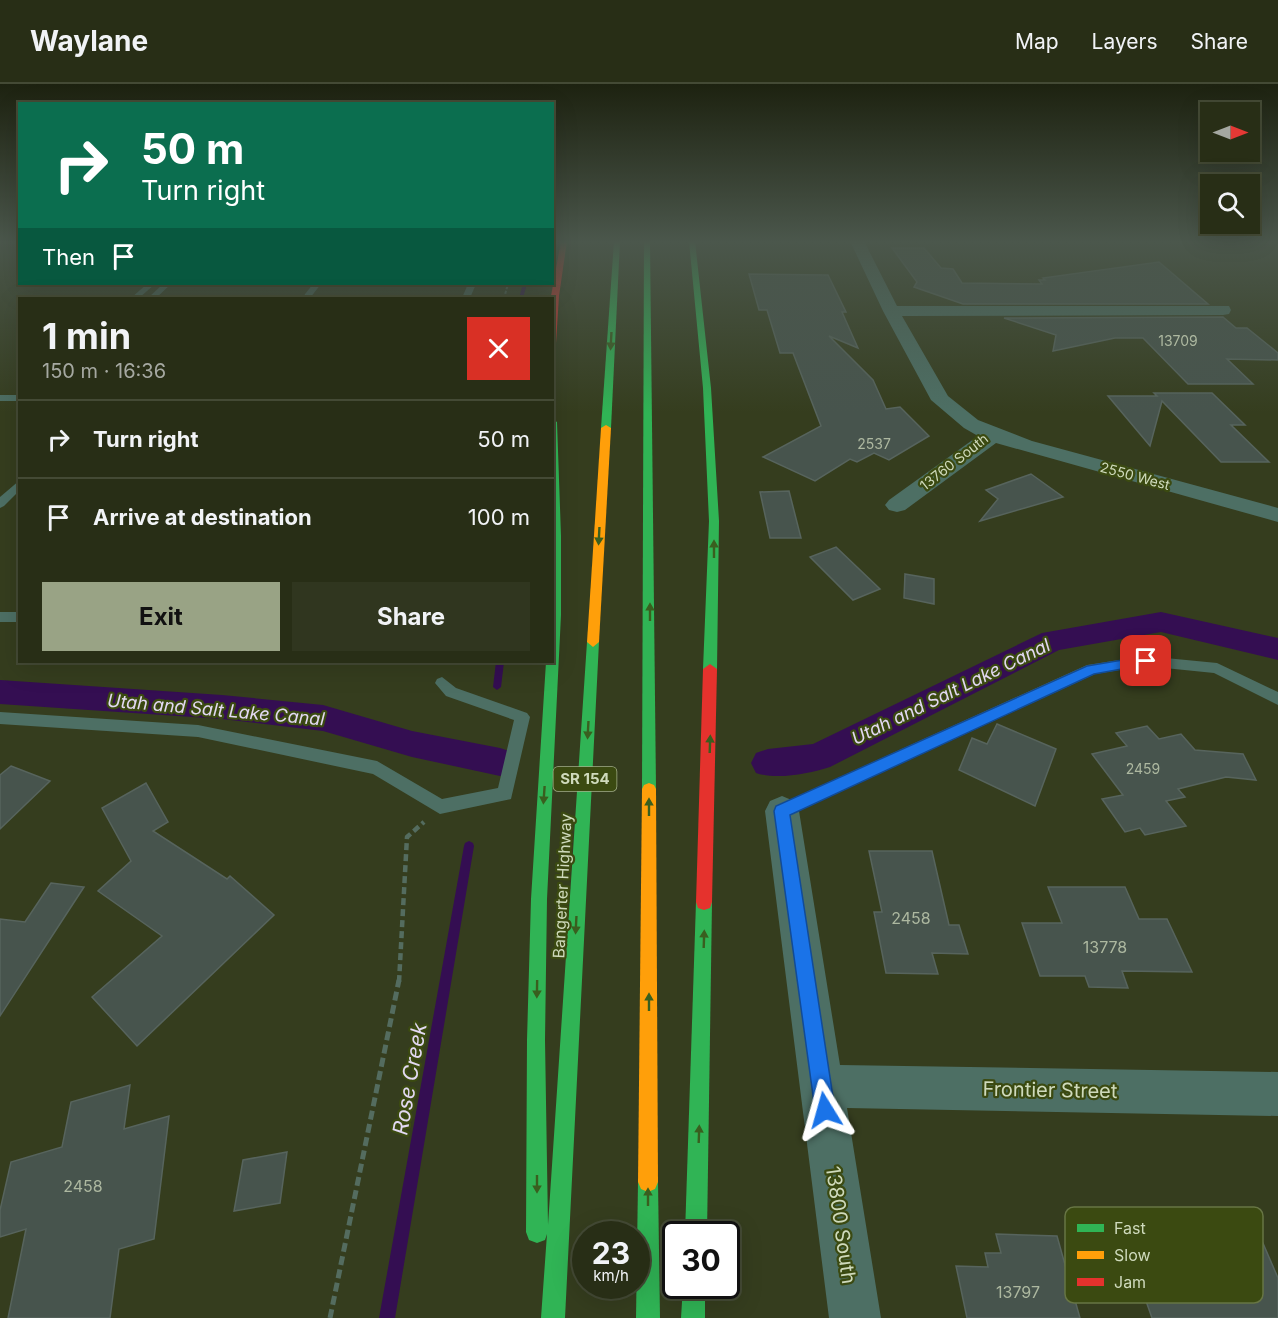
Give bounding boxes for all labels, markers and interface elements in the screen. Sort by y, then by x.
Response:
text: Waylane [30,24,148,58]
text: Map [1015,29,1059,54]
text: Layers [1092,29,1158,54]
text: Share [1191,29,1248,54]
north arrow [1200,102,1260,162]
map controls [1200,102,1260,234]
text: 50 m [141,123,244,174]
icon: right [42,126,120,204]
text: Turn right [141,174,265,207]
button: search [1200,174,1260,234]
icon: arrive [107,240,140,273]
text: Then [42,244,95,270]
text: 1 min [42,314,131,358]
button: close [467,317,530,380]
one-way arrow [606,332,616,351]
house number: 13709 [1158,332,1198,349]
text: 150 m · 16:36 [42,359,166,383]
icon: right [42,423,75,456]
text: Turn right [93,426,199,452]
text: 50 m [477,426,530,452]
street label: 13760 South [916,430,991,494]
house number: 2537 [857,435,891,452]
street label: 2550 West [1098,458,1172,493]
icon: arrive [42,501,75,534]
text: Arrive at destination [93,504,312,530]
text: 100 m [468,504,530,530]
one-way arrow [595,526,604,545]
one-way arrow [709,540,719,559]
button: Exit [42,582,280,651]
button: Share [292,582,530,651]
one-way arrow [645,602,655,621]
water label: Utah and Salt Lake Canal [848,634,1054,749]
pin [1120,635,1171,686]
icon: arrive [1129,644,1162,677]
water label: Utah and Salt Lake Canal [106,690,326,730]
one-way arrow [583,721,592,740]
one-way arrow [705,735,715,754]
house number: 2459 [1126,760,1160,777]
road number: SR 154 [554,767,616,791]
one-way arrow [539,785,549,804]
one-way arrow [644,797,654,816]
street label: Bangerter Highway [548,813,576,959]
house number: 2458 [891,908,931,928]
one-way arrow [571,916,581,935]
one-way arrow [700,930,709,949]
house number: 13778 [1083,937,1127,957]
one-way arrow [533,980,542,999]
one-way arrow [644,992,654,1011]
water label: Rose Creek [387,1020,432,1137]
street label: Frontier Street [982,1077,1118,1103]
position arrow [793,1078,857,1142]
one-way arrow [694,1125,703,1144]
street label: 13800 South [821,1165,861,1285]
one-way arrow [532,1175,542,1194]
house number: 2458 [63,1176,103,1196]
one-way arrow [643,1187,653,1206]
legend [1065,1207,1263,1303]
text: Fast [1114,1218,1146,1238]
speed limit sign: 30 [662,1221,740,1299]
text: 23 [592,1235,630,1271]
text: Slow [1114,1245,1151,1265]
text: km/h [593,1266,629,1285]
text: Jam [1114,1272,1146,1292]
house number: 13797 [996,1282,1040,1302]

